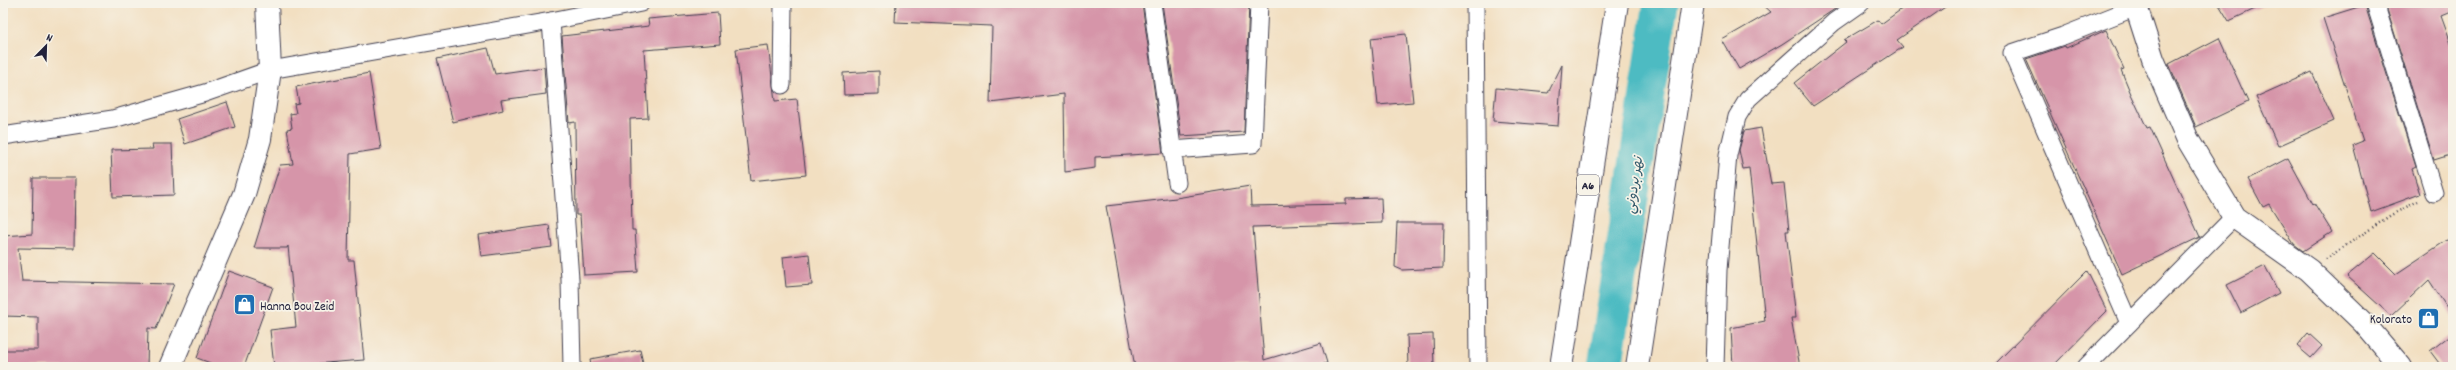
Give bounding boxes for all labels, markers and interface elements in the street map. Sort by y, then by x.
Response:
north arrow [26,26,66,66]
text: N [43,30,55,47]
water label: نهر بردوني [1621,153,1651,215]
road number: A6 [1577,175,1599,195]
shop icon: Hanna Bou Zeid [231,292,257,318]
place label: Hanna Bou Zeid [260,298,334,317]
shop icon: Kolorato [2415,305,2441,331]
place label: Kolorato [2370,311,2412,330]

